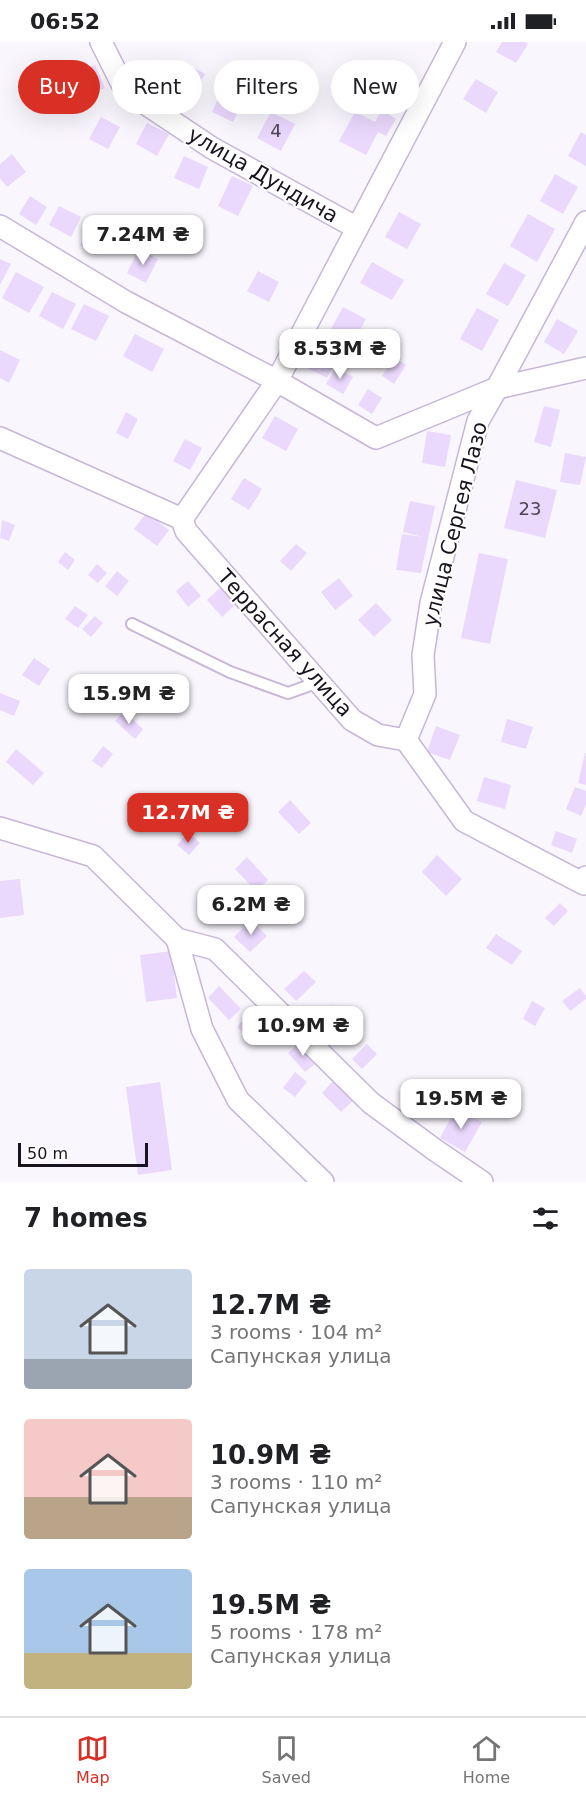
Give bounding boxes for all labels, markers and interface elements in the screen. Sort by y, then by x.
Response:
text: 06:52 [30,9,100,34]
chip: Buy [18,60,100,114]
chip: Rent [112,60,202,114]
chip: Filters [214,60,319,114]
chip: New [331,60,419,114]
house number: 4 [270,120,282,141]
street label: улица Дундича [184,122,342,228]
pin: 7.24M ₴ [88,215,198,266]
text: 7.24M ₴ [96,222,190,246]
pin: 8.53M ₴ [285,329,395,380]
text: 8.53M ₴ [293,336,387,360]
street label: улица Сергея Лазо [418,419,492,629]
house number: 23 [519,498,541,519]
street label: Террасная улица [212,564,357,721]
pin: 15.9M ₴ [74,674,184,725]
text: 15.9M ₴ [82,681,176,705]
pin: 12.7M ₴ [133,793,243,844]
text: 12.7M ₴ [141,800,235,824]
pin: 6.2M ₴ [202,885,300,936]
text: 6.2M ₴ [211,892,291,916]
pin: 10.9M ₴ [248,1006,358,1057]
text: 10.9M ₴ [256,1013,350,1037]
pin: 19.5M ₴ [406,1079,516,1130]
text: 19.5M ₴ [414,1086,508,1110]
scale bar [18,1140,148,1168]
text: 50 m [27,1144,68,1163]
icon: filters [529,1202,562,1235]
text: 7 homes [24,1203,148,1233]
text: 12.7M ₴ [210,1290,331,1320]
icon: home [72,1293,144,1365]
text: 3 rooms · 104 m² [210,1320,382,1344]
text: Сапунская улица [210,1344,391,1368]
text: 10.9M ₴ [210,1440,331,1470]
icon: home [72,1443,144,1515]
text: 3 rooms · 110 m² [210,1470,382,1494]
text: Сапунская улица [210,1494,391,1518]
text: 19.5M ₴ [210,1590,331,1620]
icon: home [72,1593,144,1665]
text: 5 rooms · 178 m² [210,1620,382,1644]
text: Сапунская улица [210,1644,391,1668]
tab: Map [76,1732,110,1787]
tab: Saved [262,1732,311,1787]
tab: Home [463,1732,510,1787]

